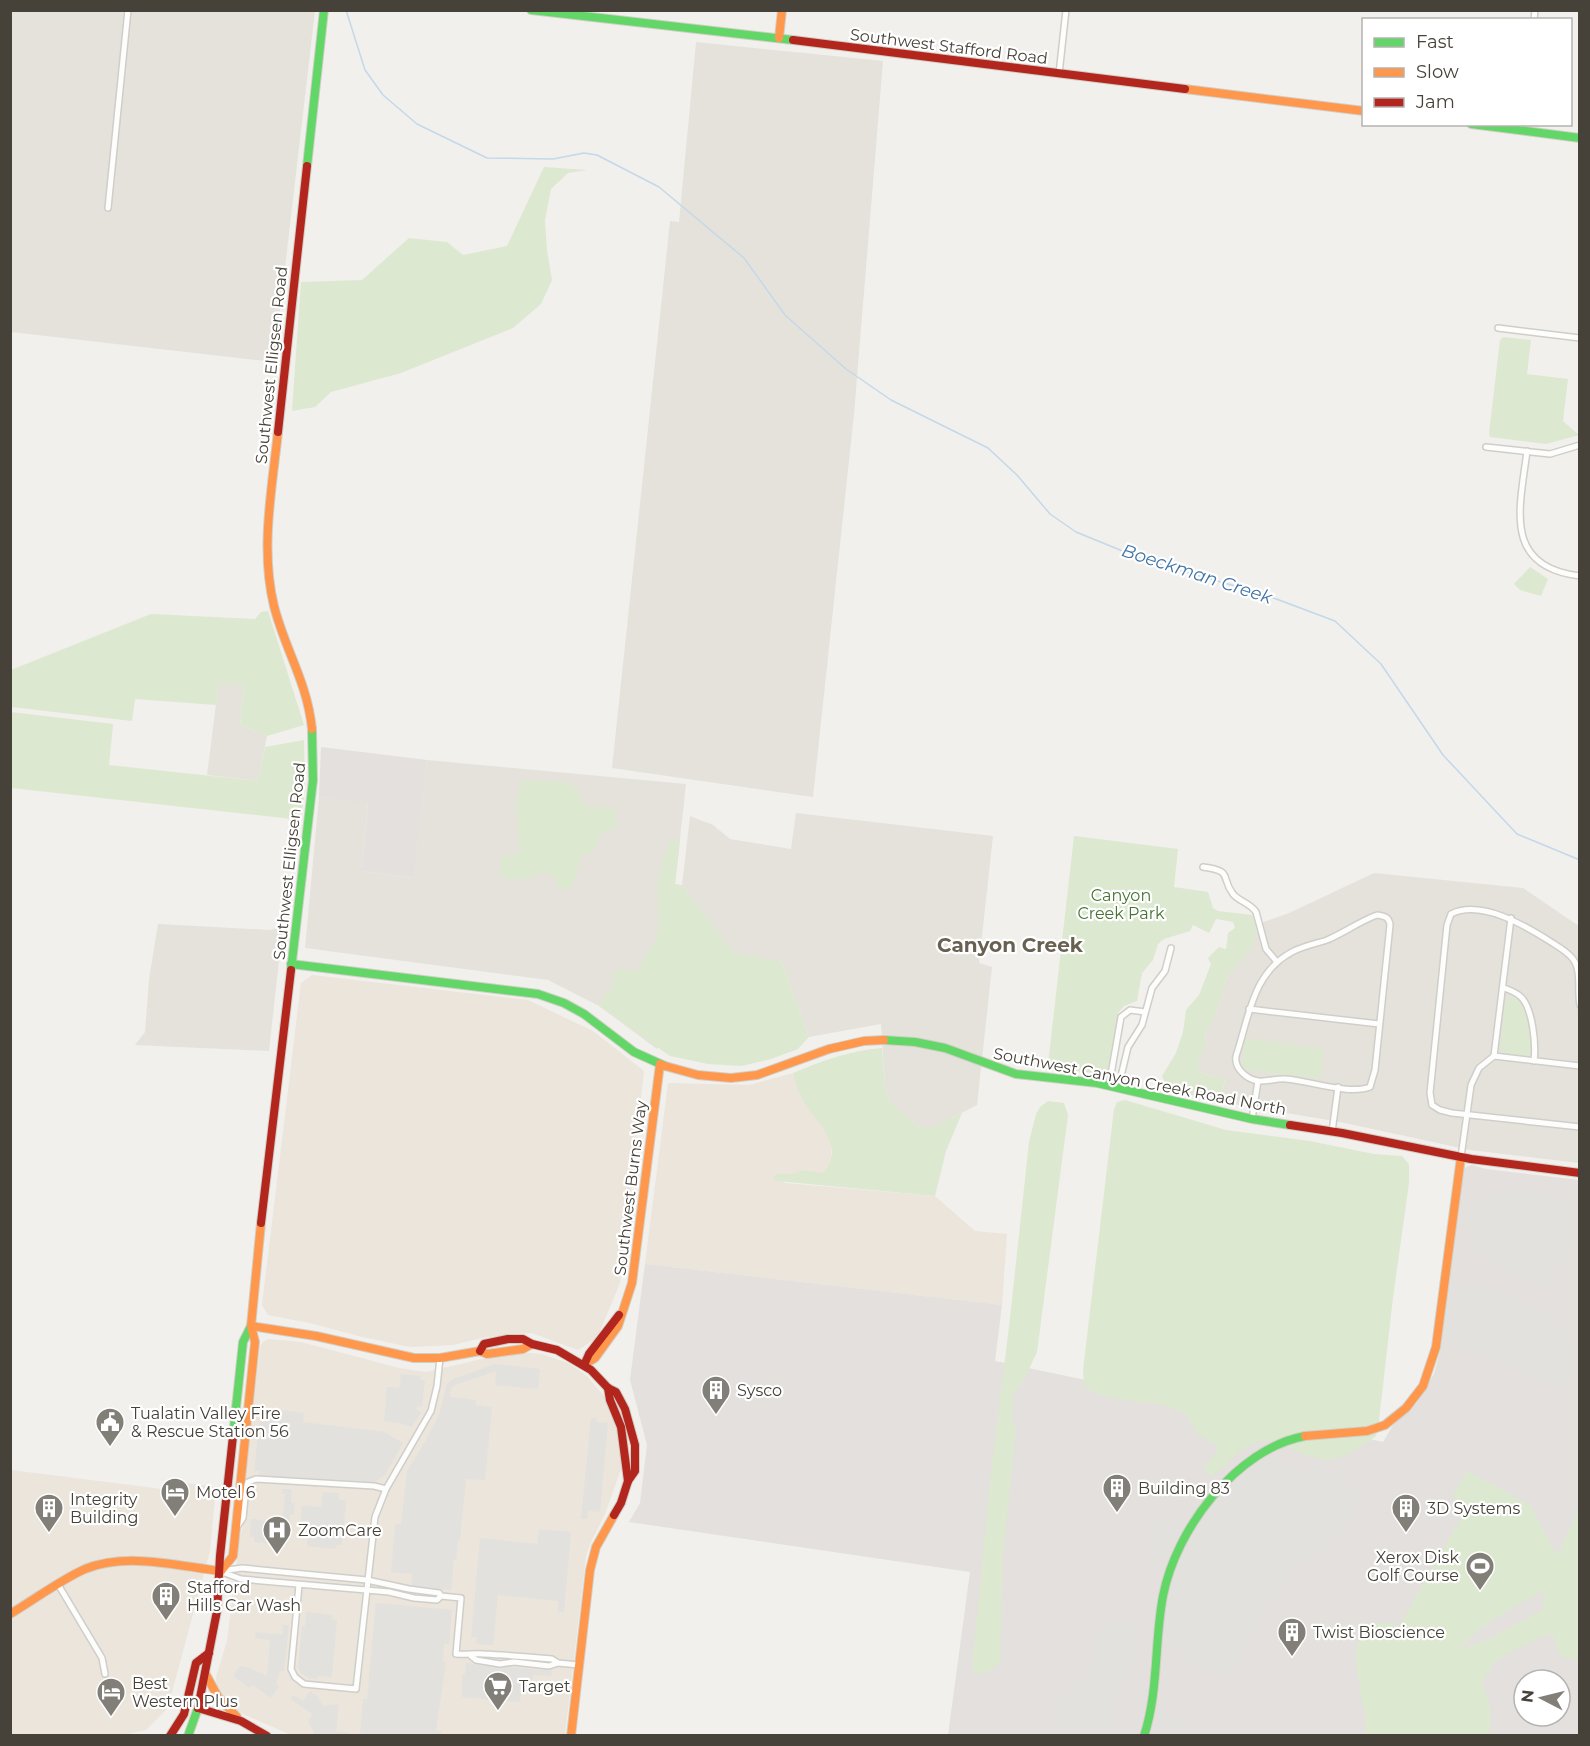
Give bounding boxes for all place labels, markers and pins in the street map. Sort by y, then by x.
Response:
building icon: Sysco [700,1374,732,1416]
place label: Sysco [737,1381,782,1400]
place label: Tualatin Valley Fire & Rescue Station 56 [131,1404,289,1441]
public building icon: Tualatin Valley Fire & Rescue Station 56 [94,1406,126,1448]
building icon: Building 83 [1101,1472,1133,1514]
hotel icon: Motel 6 [159,1476,191,1518]
place label: Building 83 [1138,1479,1230,1498]
place label: Motel 6 [196,1483,256,1502]
place label: Integrity Building [70,1490,138,1527]
building icon: Integrity Building [33,1492,65,1534]
building icon: 3D Systems [1390,1492,1422,1534]
place label: 3D Systems [1427,1499,1520,1518]
hospital icon: ZoomCare [261,1514,293,1556]
place label: ZoomCare [298,1521,382,1540]
place label: Xerox Disk Golf Course [1367,1548,1459,1585]
sports icon: Xerox Disk Golf Course [1464,1550,1496,1592]
place label: Stafford Hills Car Wash [187,1578,301,1615]
building icon: Stafford Hills Car Wash [150,1580,182,1622]
building icon: Twist Bioscience [1276,1616,1308,1658]
place label: Twist Bioscience [1313,1623,1445,1642]
supermarket icon: Target [482,1670,514,1712]
place label: Best Western Plus [132,1674,238,1711]
hotel icon: Best Western Plus [95,1676,127,1718]
place label: Target [519,1677,571,1696]

